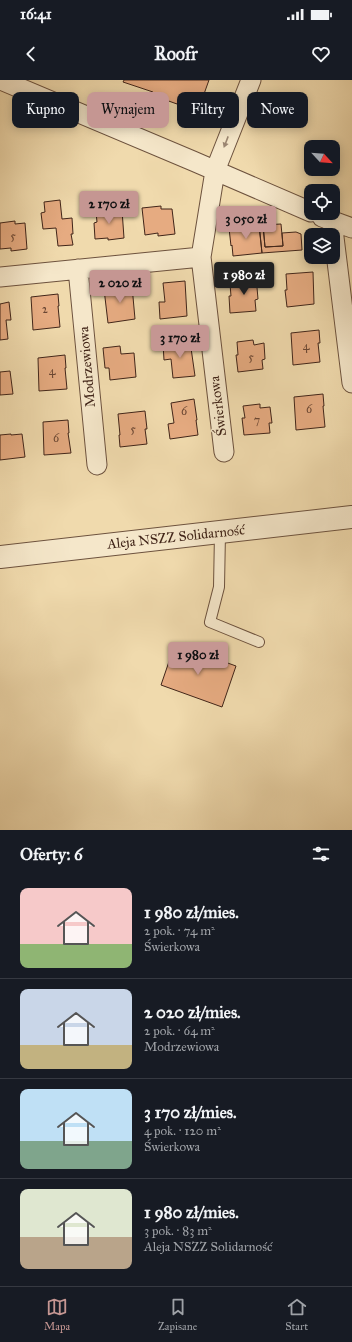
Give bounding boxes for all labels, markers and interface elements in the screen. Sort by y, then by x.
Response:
text: 16:41 [20,5,52,23]
icon: back [20,43,42,65]
text: Roofr [154,43,198,65]
icon: heart [310,43,332,65]
chip: Kupno [12,92,79,128]
chip: Wynajem [87,92,169,128]
chip: Filtry [177,92,239,128]
chip: Nowe [247,92,308,128]
one-way arrow [223,137,229,149]
north arrow [304,140,340,176]
map controls [304,140,340,264]
button: locate [304,184,340,220]
pin: 2 170 zł [68,191,150,225]
text: 2 170 zł [88,196,130,212]
pin: 3 050 zł [205,206,287,240]
text: 3 050 zł [225,211,267,227]
button: layers [304,228,340,264]
house number: 5 [10,229,16,243]
pin: 1 980 zł [203,262,285,296]
text: 1 980 zł [223,267,265,283]
pin: 2 020 zł [79,270,161,304]
text: 2 020 zł [98,275,142,291]
house number: 2 [42,302,48,316]
pin: 3 170 zł [139,325,221,359]
street label: Modrzewiowa [75,326,99,408]
text: 3 170 zł [160,330,200,346]
house number: 4 [303,339,310,353]
house number: 5 [248,350,254,364]
house number: 4 [49,364,56,378]
street label: Świerkowa [204,375,230,437]
house number: 6 [306,402,313,416]
house number: 6 [181,404,188,418]
house number: 7 [254,413,260,427]
house number: 5 [130,422,136,436]
house number: 6 [53,431,60,445]
street label: Aleja NSZZ Solidarność [105,521,247,553]
pin: 1 980 zł [157,642,239,676]
text: 1 980 zł [177,647,219,663]
icon: filters [310,843,332,865]
text: Oferty: 6 [20,844,83,865]
text: 1 980 zł/mies. [144,902,239,923]
icon: home [52,904,100,952]
text: 2 pok. · 74 m² [144,923,215,939]
text: Świerkowa [144,939,200,955]
text: 2 020 zł/mies. [144,1002,241,1023]
icon: home [52,1005,100,1053]
text: 2 pok. · 64 m² [144,1023,215,1039]
text: Modrzewiowa [144,1039,219,1055]
text: 3 170 zł/mies. [144,1102,237,1123]
icon: home [52,1105,100,1153]
text: 4 pok. · 120 m² [144,1123,221,1139]
text: Świerkowa [144,1139,200,1155]
text: 1 980 zł/mies. [144,1202,239,1223]
icon: home [52,1205,100,1253]
text: 3 pok. · 83 m² [144,1223,212,1239]
text: Aleja NSZZ Solidarność [144,1239,272,1255]
tab: Mapa [44,1296,70,1333]
tab: Zapisane [158,1296,197,1333]
tab: Start [285,1296,308,1333]

